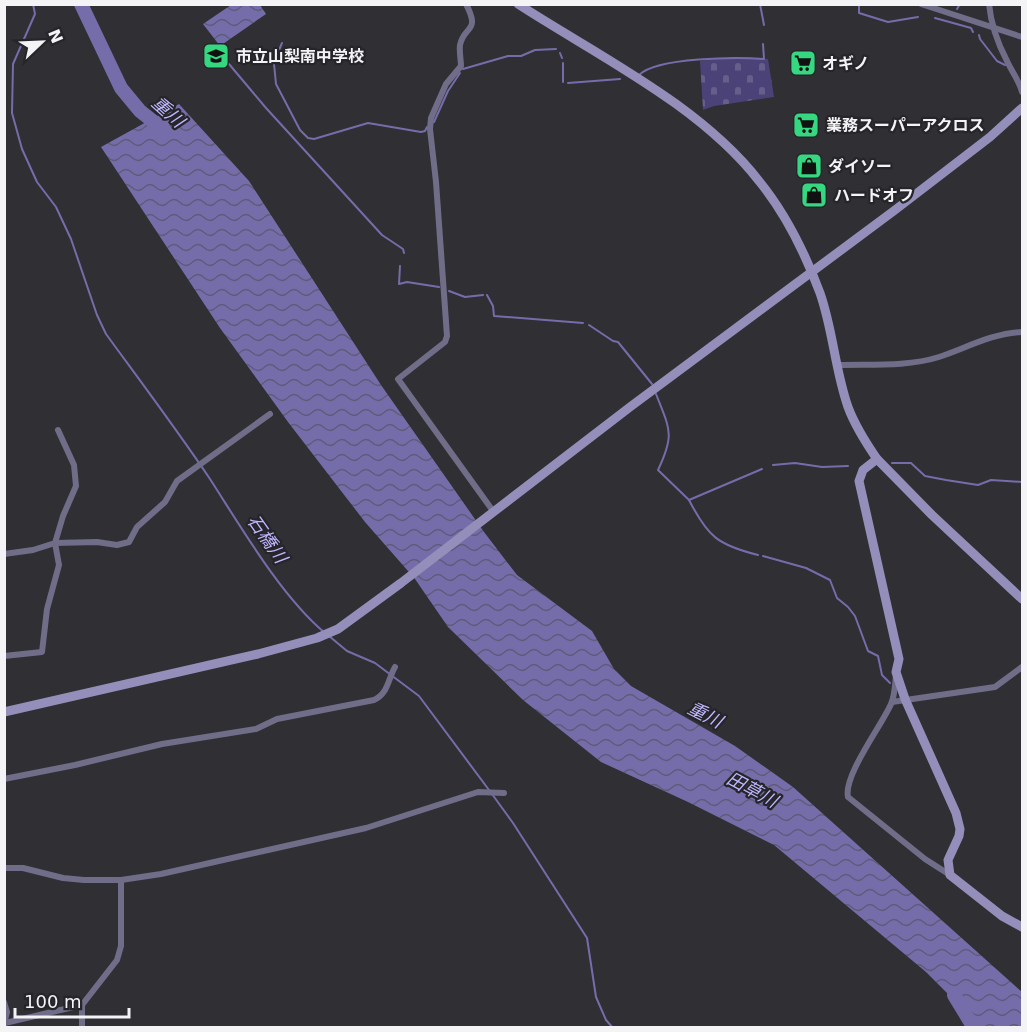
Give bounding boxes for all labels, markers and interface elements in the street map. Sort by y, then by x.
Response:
north arrow [12,12,72,72]
text: N [44,26,67,46]
school or university icon: 市立山梨南中学校 [201,41,231,71]
place label: 市立山梨南中学校 [236,47,364,66]
supermarket icon: オギノ [788,48,818,78]
place label: オギノ [822,54,869,73]
water label: 重川 [148,92,190,133]
supermarket icon: 業務スーパーアクロス [791,110,821,140]
place label: 業務スーパーアクロス [826,116,984,135]
shop icon: ダイソー [794,151,824,181]
place label: ダイソー [828,157,892,176]
shop icon: ハードオフ [799,180,829,210]
place label: ハードオフ [834,186,914,205]
water label: 石橋川 [243,511,293,568]
water label: 重川 [684,697,728,733]
water label: 田草川 [723,768,783,812]
scale bar [15,981,129,1019]
text: 100 m [24,991,82,1012]

